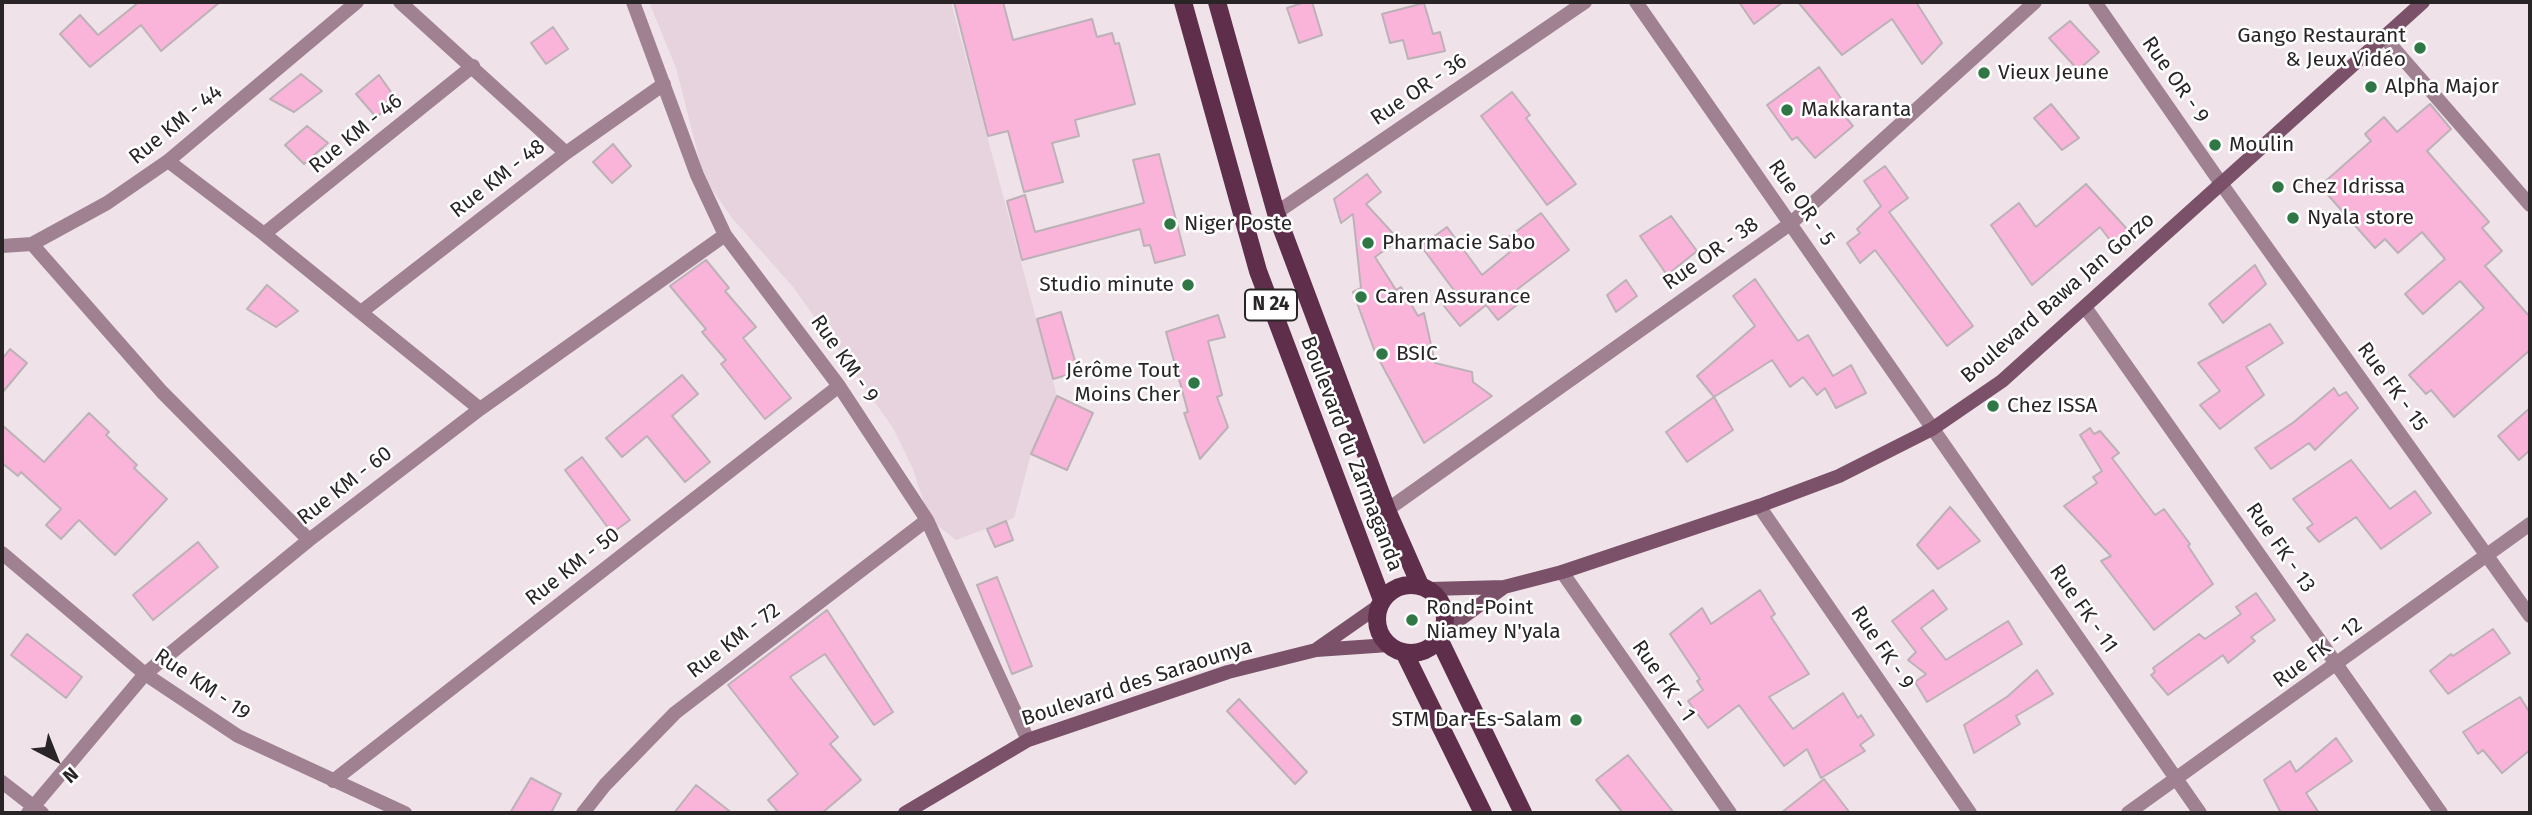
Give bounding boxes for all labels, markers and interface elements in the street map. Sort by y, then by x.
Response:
place label: Gango Restaurant & Jeux Vidéo [2237,23,2406,73]
street label: Rue OR - 9 [2136,32,2214,128]
marker: Gango Restaurant & Jeux Vidéo [2412,40,2428,56]
street label: Rue OR - 36 [1366,49,1472,131]
place label: Vieux Jeune [1998,60,2109,86]
marker: Vieux Jeune [1976,65,1992,81]
place label: Alpha Major [2385,74,2499,100]
marker: Alpha Major [2363,79,2379,95]
street label: Rue KM - 44 [124,80,228,170]
street label: Rue KM - 46 [304,89,408,179]
place label: Makkaranta [1801,97,1911,123]
marker: Makkaranta [1779,102,1795,118]
place label: Moulin [2229,132,2294,158]
street label: Rue KM - 48 [446,134,550,224]
marker: Moulin [2207,137,2223,153]
street label: Rue OR - 5 [1762,155,1840,251]
place label: Chez Idrissa [2292,174,2405,200]
marker: Chez Idrissa [2270,179,2286,195]
place label: Nyala store [2307,205,2414,231]
street label: Boulevard Bawa Jan Gorzo [1956,207,2160,389]
marker: Nyala store [2285,210,2301,226]
place label: Niger Poste [1184,211,1292,237]
street label: Rue OR - 38 [1658,212,1764,296]
marker: Niger Poste [1162,216,1178,232]
place label: Pharmacie Sabo [1382,230,1536,256]
marker: Pharmacie Sabo [1360,235,1376,251]
place label: Studio minute [1039,272,1174,298]
marker: Studio minute [1180,277,1196,293]
place label: Caren Assurance [1375,284,1531,310]
marker: Caren Assurance [1353,289,1369,305]
road number: N 24 [1245,290,1297,320]
street label: Rue KM - 9 [805,310,883,408]
street label: Boulevard du Zarmaganda [1295,333,1407,575]
street label: Rue FK - 15 [2351,338,2433,436]
place label: BSIC [1396,341,1438,367]
marker: BSIC [1374,346,1390,362]
place label: Jérôme Tout Moins Cher [1066,358,1180,408]
marker: Jérôme Tout Moins Cher [1186,375,1202,391]
place label: Chez ISSA [2007,393,2098,419]
marker: Chez ISSA [1985,398,2001,414]
street label: Rue KM - 60 [293,441,397,531]
street label: Rue FK - 13 [2240,498,2320,598]
street label: Rue KM - 50 [521,522,625,612]
street label: Rue FK - 11 [2043,560,2123,658]
place label: Rond-Point Niamey N'yala [1426,595,1561,645]
street label: Rue KM - 72 [683,598,785,684]
street label: Rue FK - 9 [1845,601,1919,695]
marker: Rond-Point Niamey N'yala [1404,612,1420,628]
street label: Rue FK - 12 [2269,612,2367,694]
street label: Boulevard des Saraounya [1019,634,1255,732]
street label: Rue FK - 1 [1626,636,1700,726]
street label: Rue KM - 19 [149,644,255,726]
place label: STM Dar-Es-Salam [1392,707,1562,733]
marker: STM Dar-Es-Salam [1568,712,1584,728]
north arrow [21,724,91,794]
text: N [58,762,83,788]

